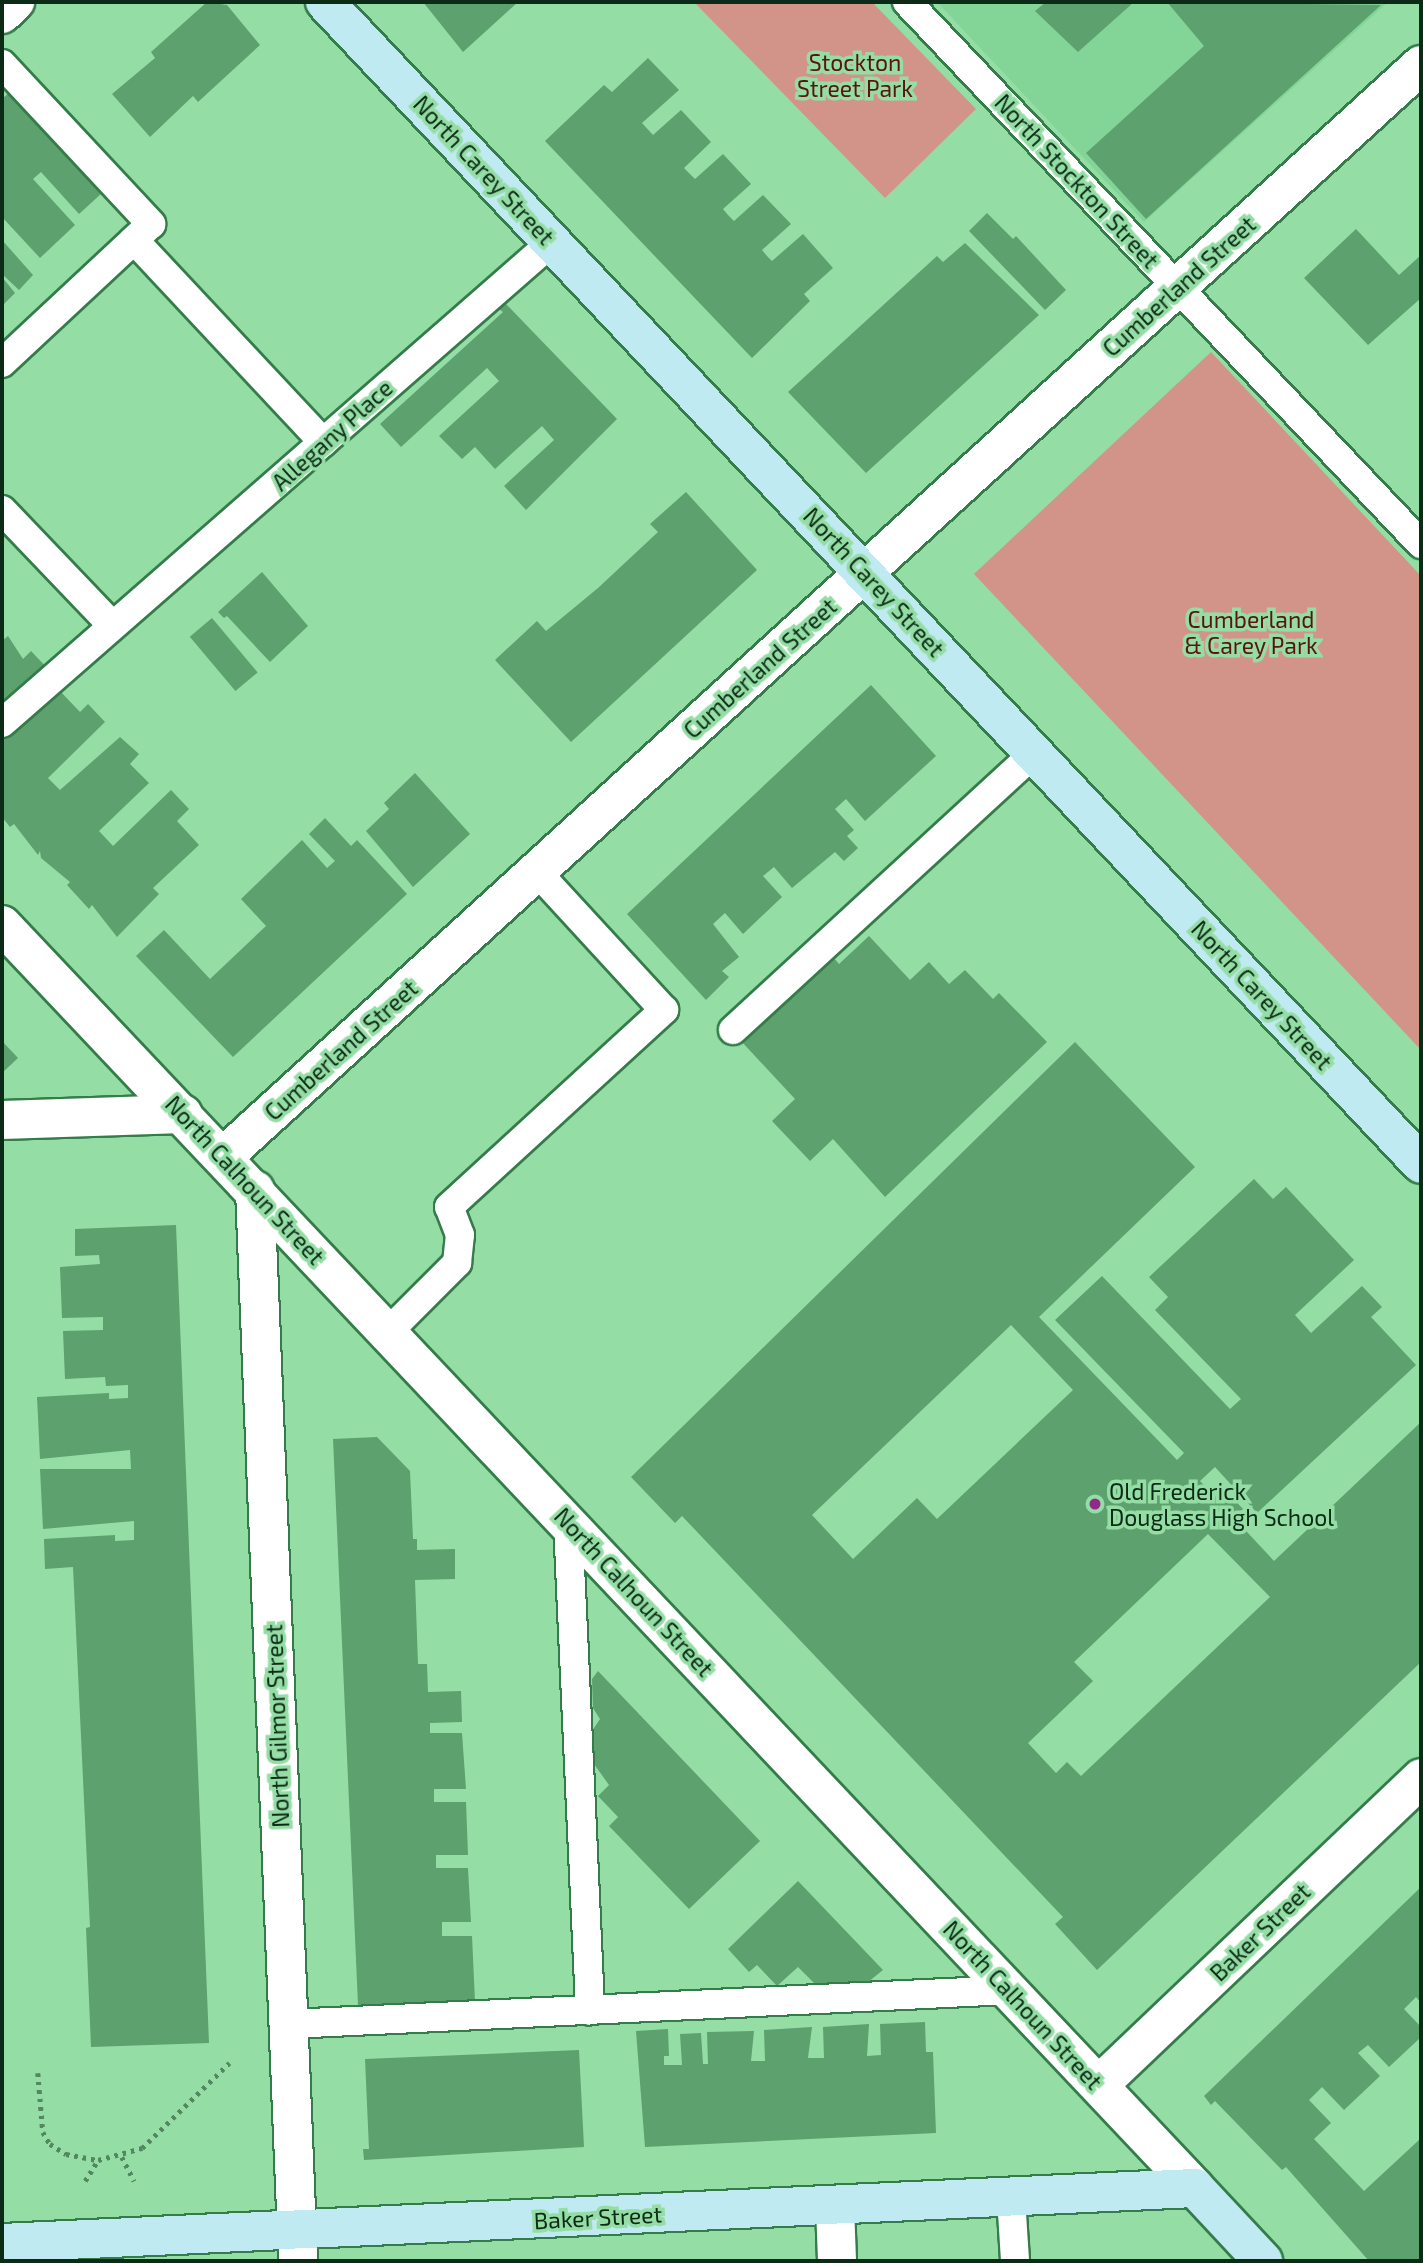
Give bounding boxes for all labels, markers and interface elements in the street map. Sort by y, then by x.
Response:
park label: Stockton Street Park [797,48,913,102]
street label: North Stockton Street [989,88,1165,274]
street label: North Carey Street [408,90,560,250]
street label: Cumberland Street [1097,210,1261,362]
street label: Allegany Place [266,374,398,496]
street label: North Carey Street [798,502,950,662]
street label: Cumberland Street [678,592,842,744]
park label: Cumberland & Carey Park [1184,605,1318,659]
street label: North Carey Street [1186,915,1338,1075]
street label: Cumberland Street [259,974,423,1126]
street label: North Calhoun Street [160,1090,330,1270]
place label: Old Frederick Douglass High School [1109,1477,1334,1531]
marker: Old Frederick Douglass High School [1087,1496,1103,1512]
street label: North Calhoun Street [549,1502,719,1682]
street label: North Gilmor Street [260,1623,294,1829]
street label: Baker Street [1204,1877,1316,1987]
street label: North Calhoun Street [938,1915,1108,2095]
street label: Baker Street [533,2200,663,2234]

